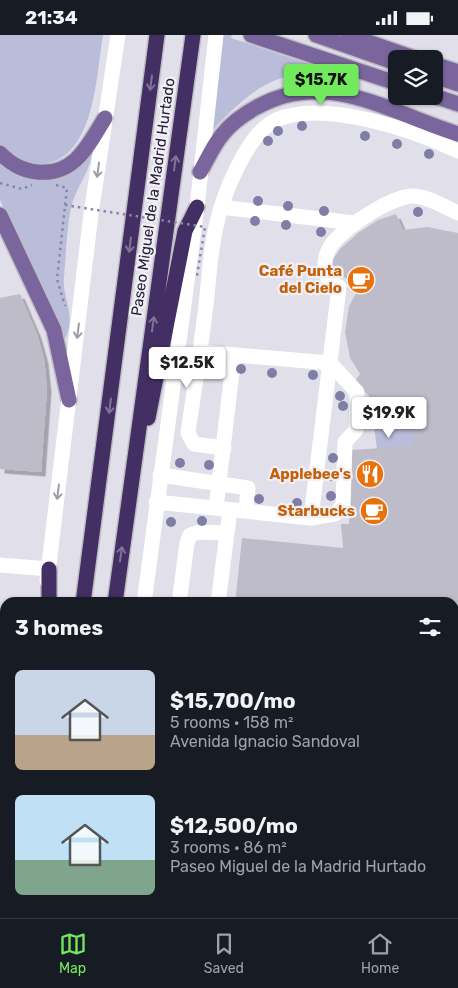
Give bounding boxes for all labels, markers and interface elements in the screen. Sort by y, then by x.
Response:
text: 21:34 [25,6,78,29]
map controls [388,50,443,105]
button: layers [388,50,443,105]
pin: $15.7K [280,63,362,106]
text: $15.7K [295,70,347,89]
one-way arrow [146,75,156,91]
street label: Paseo Miguel de la Madrid Hurtado [127,77,179,317]
one-way arrow [170,155,180,171]
one-way arrow [93,161,103,177]
one-way arrow [125,236,135,252]
place label: Café Punta del Cielo [259,262,342,297]
cafe icon: Café Punta del Cielo [346,265,376,295]
one-way arrow [148,316,158,332]
one-way arrow [73,323,83,339]
pin: $12.5K [146,347,228,389]
text: $12.5K [160,353,214,372]
one-way arrow [105,397,115,413]
pin: $19.9K [348,397,430,439]
text: $19.9K [363,403,415,422]
restaurant icon: Applebee's [355,459,385,489]
place label: Applebee's [270,465,351,483]
one-way arrow [53,484,63,500]
cafe icon: Starbucks [359,496,389,526]
place label: Starbucks [278,502,355,520]
one-way arrow [117,547,127,563]
icon: filters [416,613,444,641]
text: 3 homes [15,615,103,640]
text: $15,700/mo [170,688,296,713]
icon: home [55,690,115,750]
text: 5 rooms · 158 m² [170,713,293,732]
text: Avenida Ignacio Sandoval [170,732,360,751]
text: $12,500/mo [170,813,298,838]
icon: home [55,815,115,875]
text: 3 rooms · 86 m² [170,838,287,857]
text: Paseo Miguel de la Madrid Hurtado [170,857,426,876]
tab: Map [59,930,87,977]
tab: Saved [204,930,244,977]
tab: Home [361,930,399,977]

